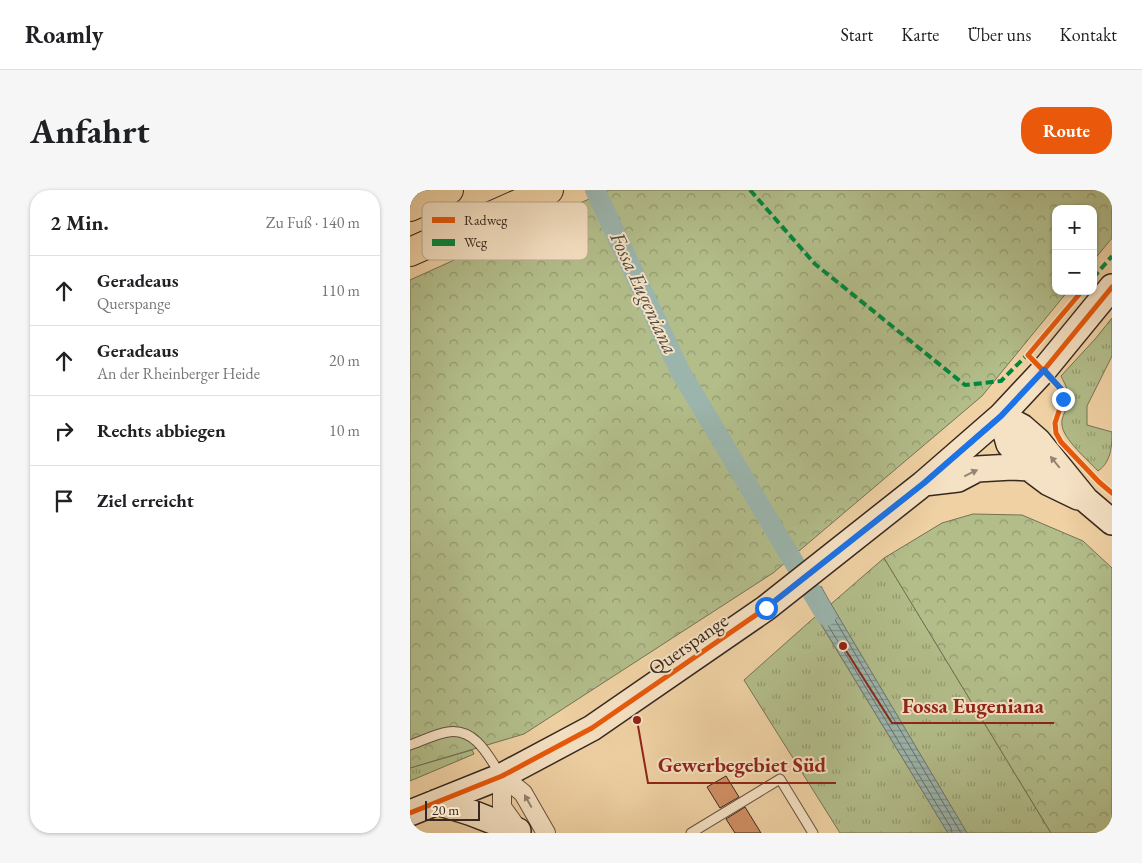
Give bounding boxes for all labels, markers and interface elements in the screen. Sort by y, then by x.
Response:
text: Roamly [25,19,103,50]
text: Start [840,23,873,46]
text: Karte [901,23,939,46]
text: Über uns [967,23,1031,46]
text: Kontakt [1059,23,1117,46]
button: Route [1021,107,1112,154]
text: Anfahrt [30,108,150,153]
legend [422,202,588,260]
map controls [1052,205,1097,295]
button: + [1052,205,1097,250]
text: 2 Min. [50,209,109,236]
text: Radweg [464,211,508,229]
text: Zu Fuß · 140 m [266,212,360,233]
water label: Fossa Eugeniana [604,226,685,358]
text: Weg [464,233,488,251]
button: − [1052,250,1097,295]
text: Geradeaus [97,268,179,293]
icon: ahead [50,277,78,305]
text: 110 m [321,280,360,301]
text: Querspange [97,293,170,314]
text: Geradeaus [97,338,179,363]
icon: ahead [50,347,78,375]
text: 20 m [329,350,360,371]
text: An der Rheinberger Heide [97,363,260,384]
route end [1052,388,1075,411]
icon: right [50,417,78,445]
text: Rechts abbiegen [97,418,226,443]
text: 10 m [329,420,360,441]
one-way arrow [1050,456,1061,469]
one-way arrow [963,469,978,477]
icon: arrive [50,487,78,515]
text: Ziel erreicht [97,488,194,513]
route start [755,597,778,620]
street label: Querspange [643,607,733,681]
callout: Fossa Eugeniana [892,687,1054,723]
text: Fossa Eugeniana [902,692,1045,719]
callout: Gewerbegebiet Süd [648,747,836,783]
text: Gewerbegebiet Süd [658,751,826,778]
one-way arrow [523,794,532,808]
scale bar [425,798,480,821]
text: 20 m [432,801,459,819]

